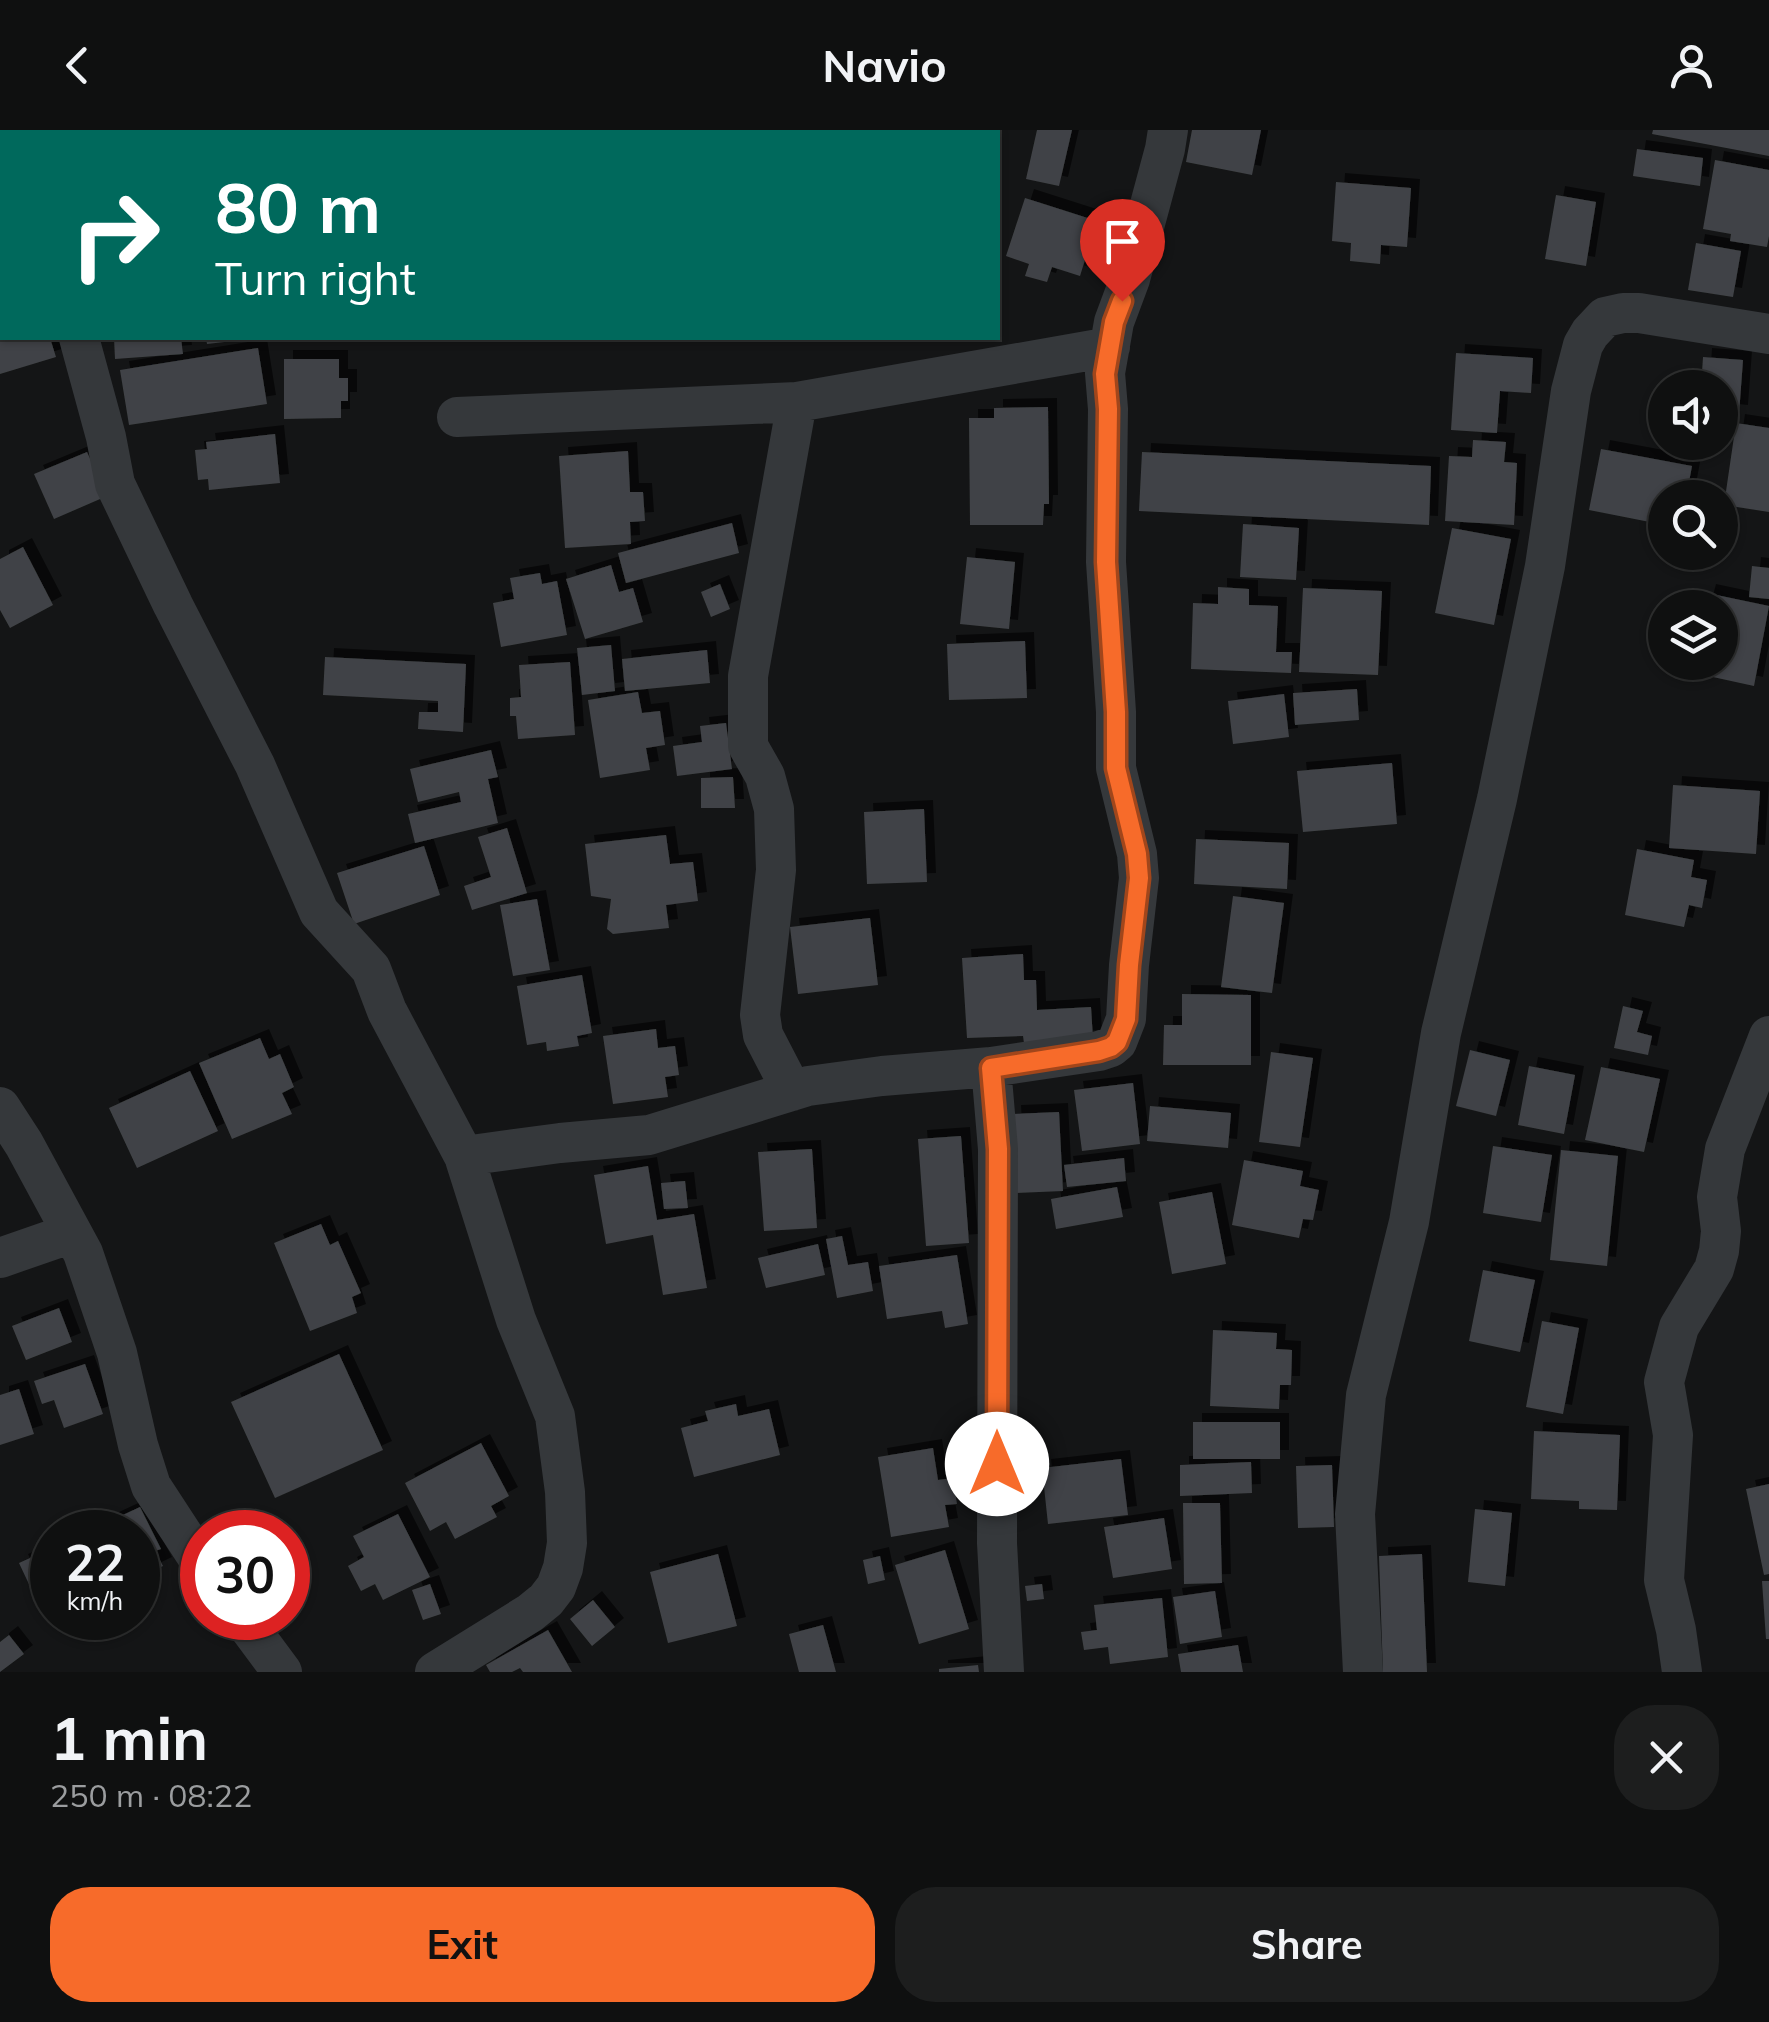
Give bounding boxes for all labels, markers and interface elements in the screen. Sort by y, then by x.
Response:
text: Navio [822,37,947,93]
icon: back [50,38,105,93]
icon: person [1664,38,1719,93]
text: 80 m [215,163,381,251]
icon: right [50,170,180,300]
pin [1080,199,1165,302]
icon: arrive [1095,214,1150,269]
text: Turn right [215,250,416,306]
map controls [1648,370,1738,680]
button: sound [1648,370,1738,460]
button: search [1648,480,1738,570]
button: layers [1648,590,1738,680]
position arrow [945,1412,1049,1516]
speed limit sign: 30 [180,1510,310,1640]
text: 22 [65,1531,125,1594]
text: km/h [67,1585,123,1616]
text: 1 min [50,1700,208,1775]
button: close [1614,1705,1719,1810]
text: 250 m · 08:22 [50,1775,252,1815]
button: Exit [50,1887,875,2002]
button: Share [895,1887,1719,2002]

